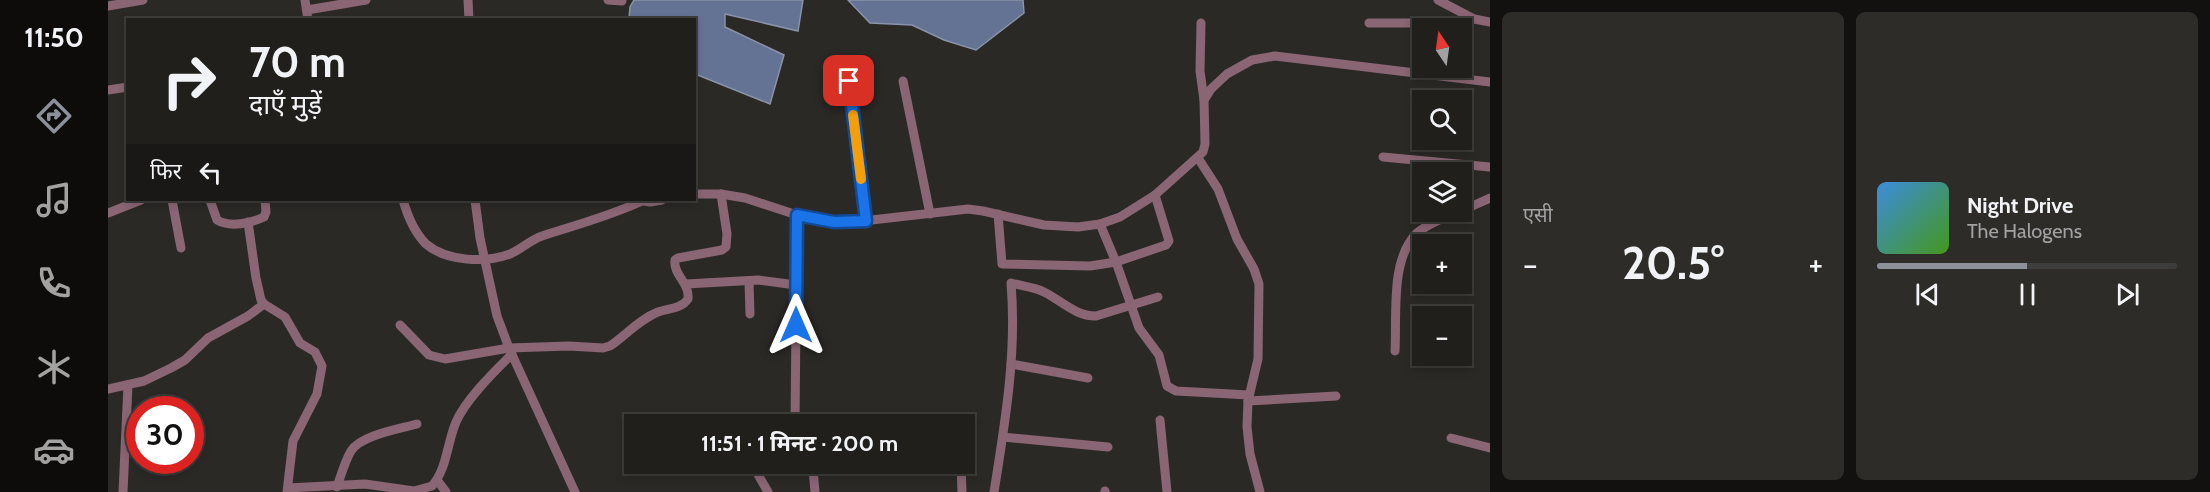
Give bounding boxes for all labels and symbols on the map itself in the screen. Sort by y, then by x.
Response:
north arrow [1412,18,1472,78]
pin [823,55,874,106]
position arrow [764,293,828,357]
speed limit sign: 30 [126,396,204,474]

